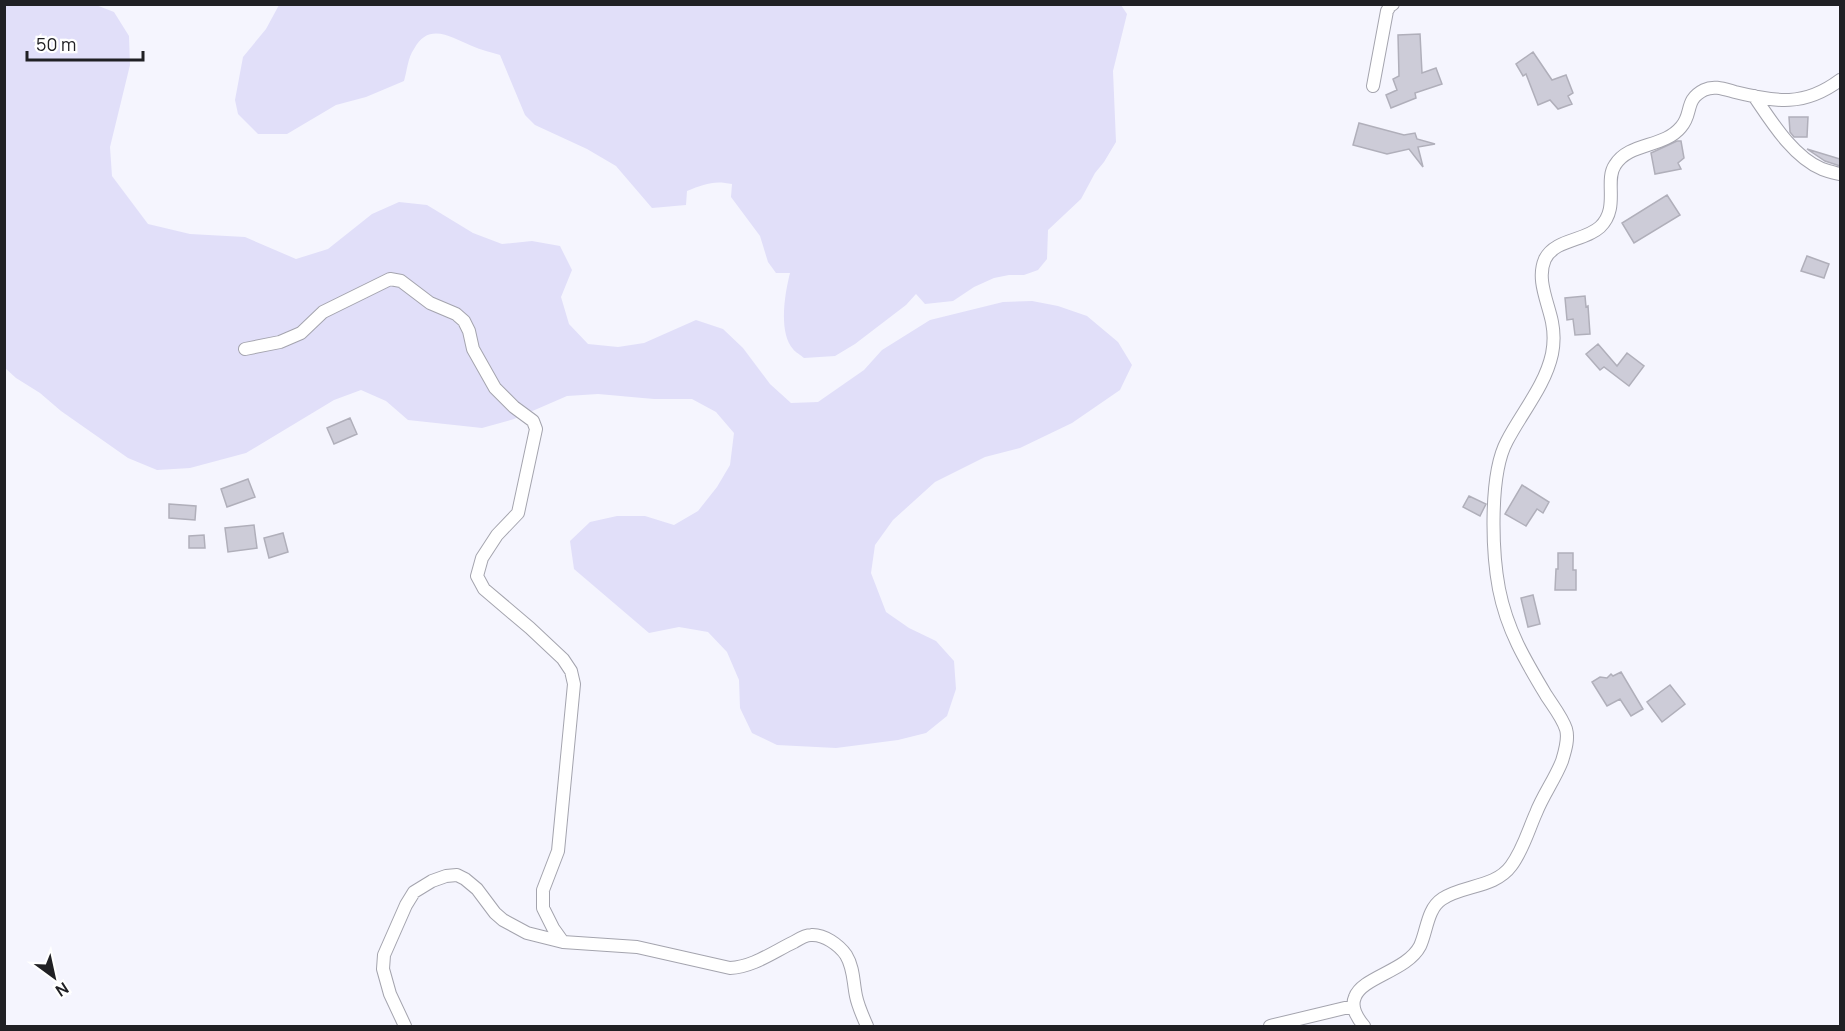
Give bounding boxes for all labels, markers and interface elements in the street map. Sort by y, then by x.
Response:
scale bar [27,24,142,62]
text: 50 m [36,32,76,56]
north arrow [24,947,84,1007]
text: N [51,977,73,1002]

